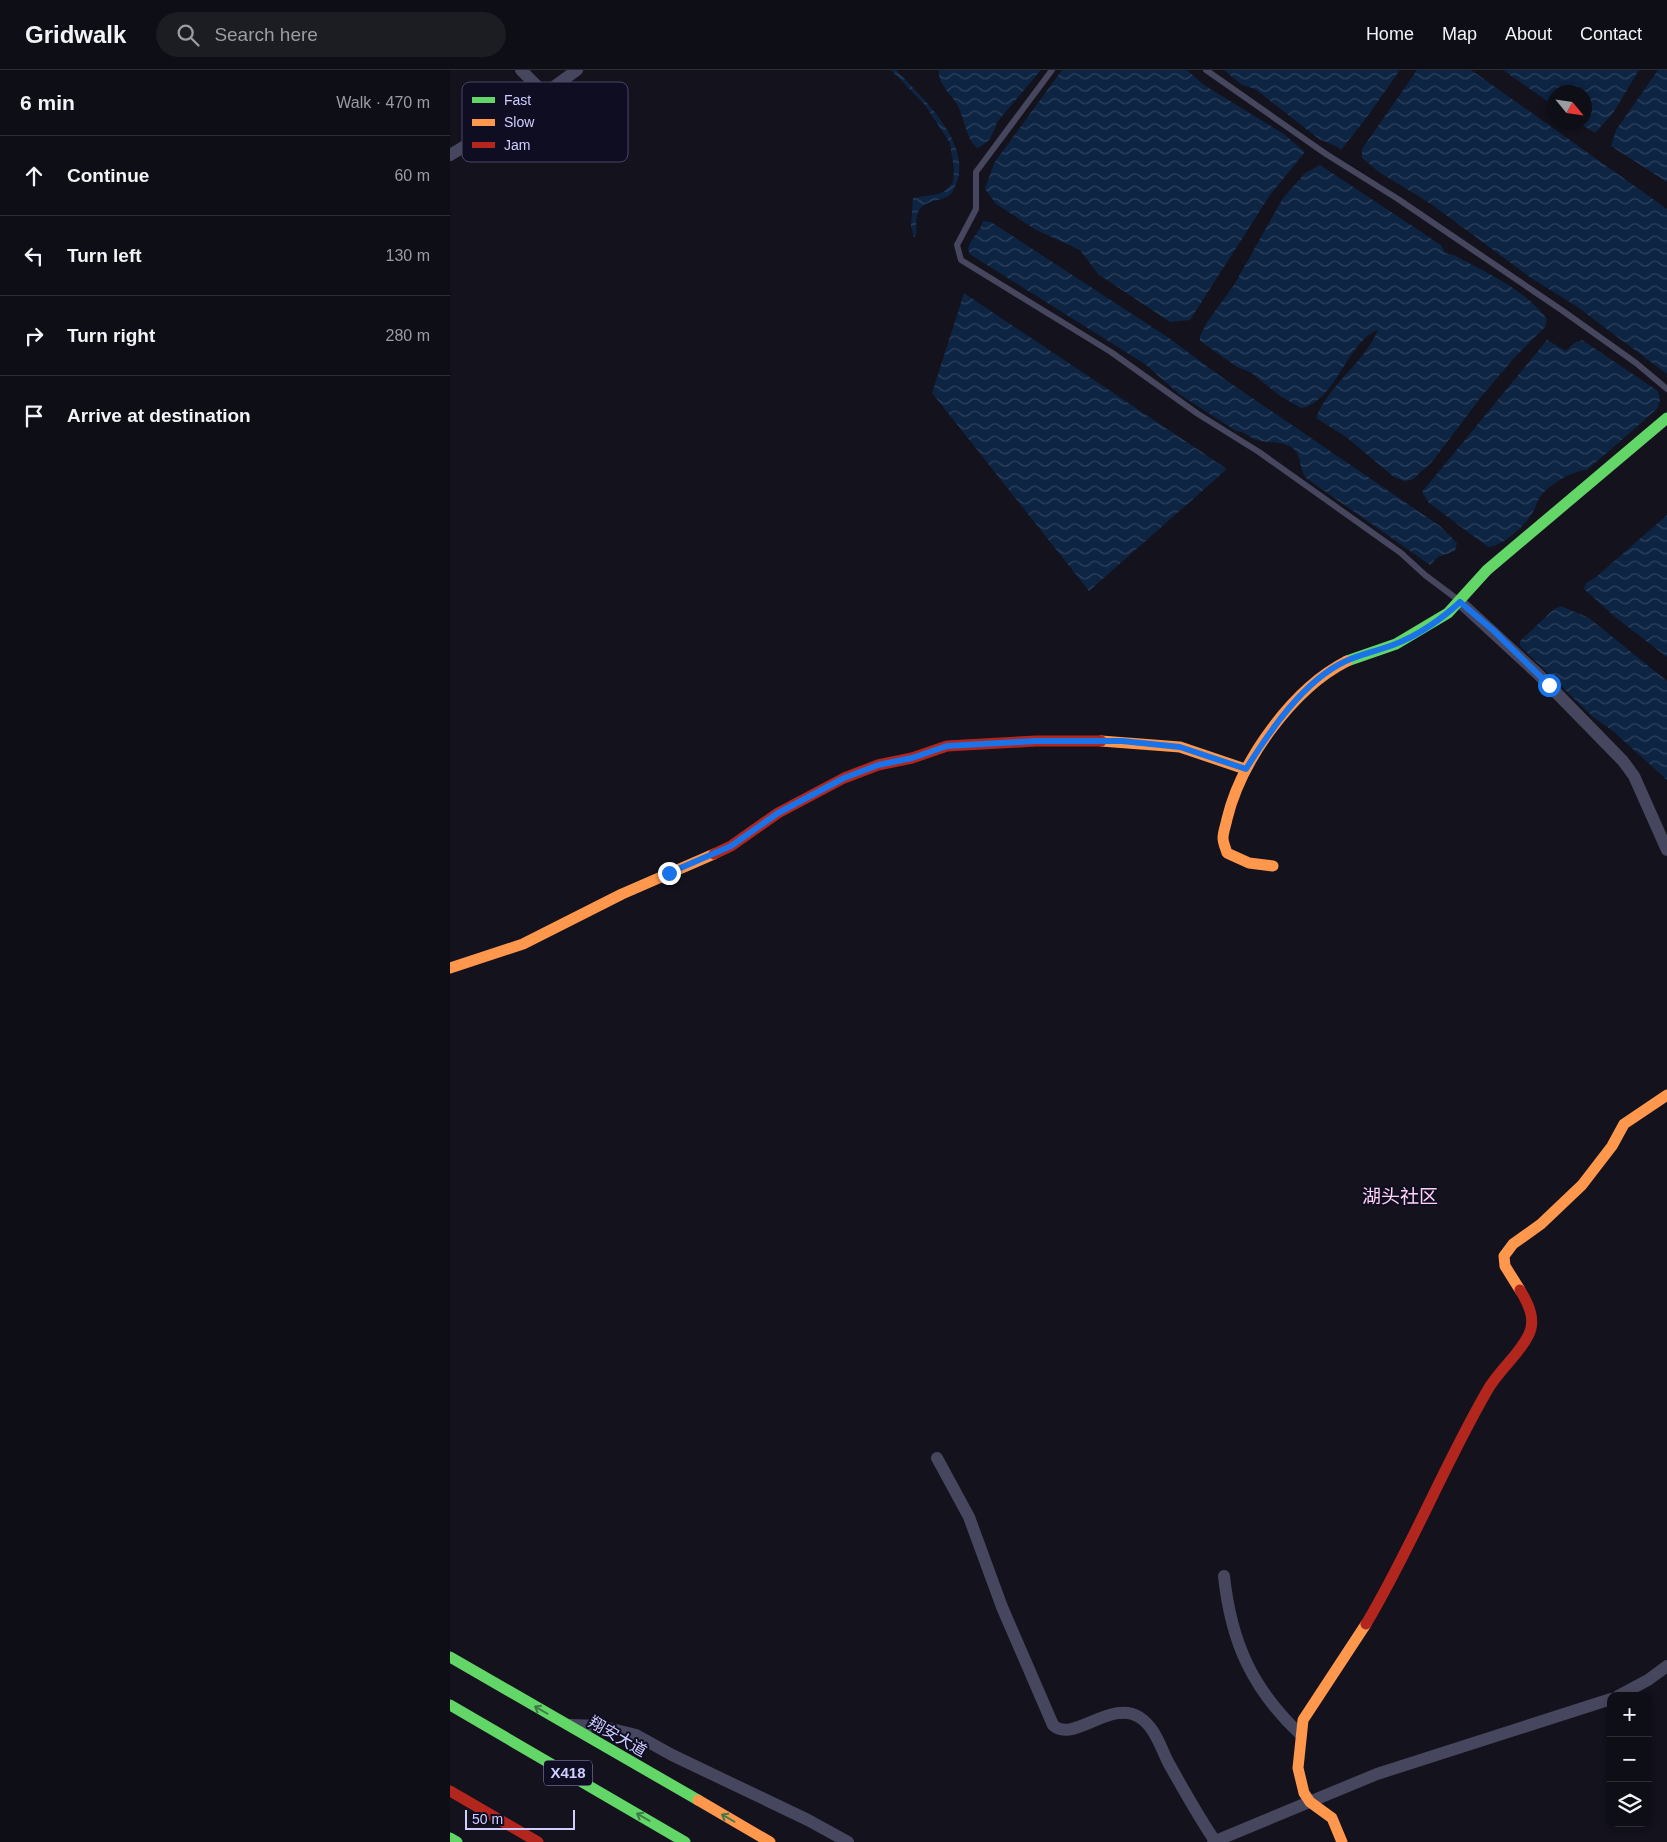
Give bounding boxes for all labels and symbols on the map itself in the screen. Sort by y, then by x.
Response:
legend [462,82,628,162]
north arrow [1547,85,1592,130]
text: Fast [504,92,531,108]
text: Slow [504,114,535,130]
text: Jam [504,137,530,153]
route start [1538,674,1561,697]
route end [658,862,681,885]
district label: 湖头社区 [1362,1186,1438,1207]
one-way arrow [535,1705,549,1715]
street label: 翔安大道 [586,1713,650,1760]
road number: X418 [544,1760,592,1786]
scale bar [465,1807,575,1830]
one-way arrow [636,1812,651,1822]
one-way arrow [721,1812,735,1822]

